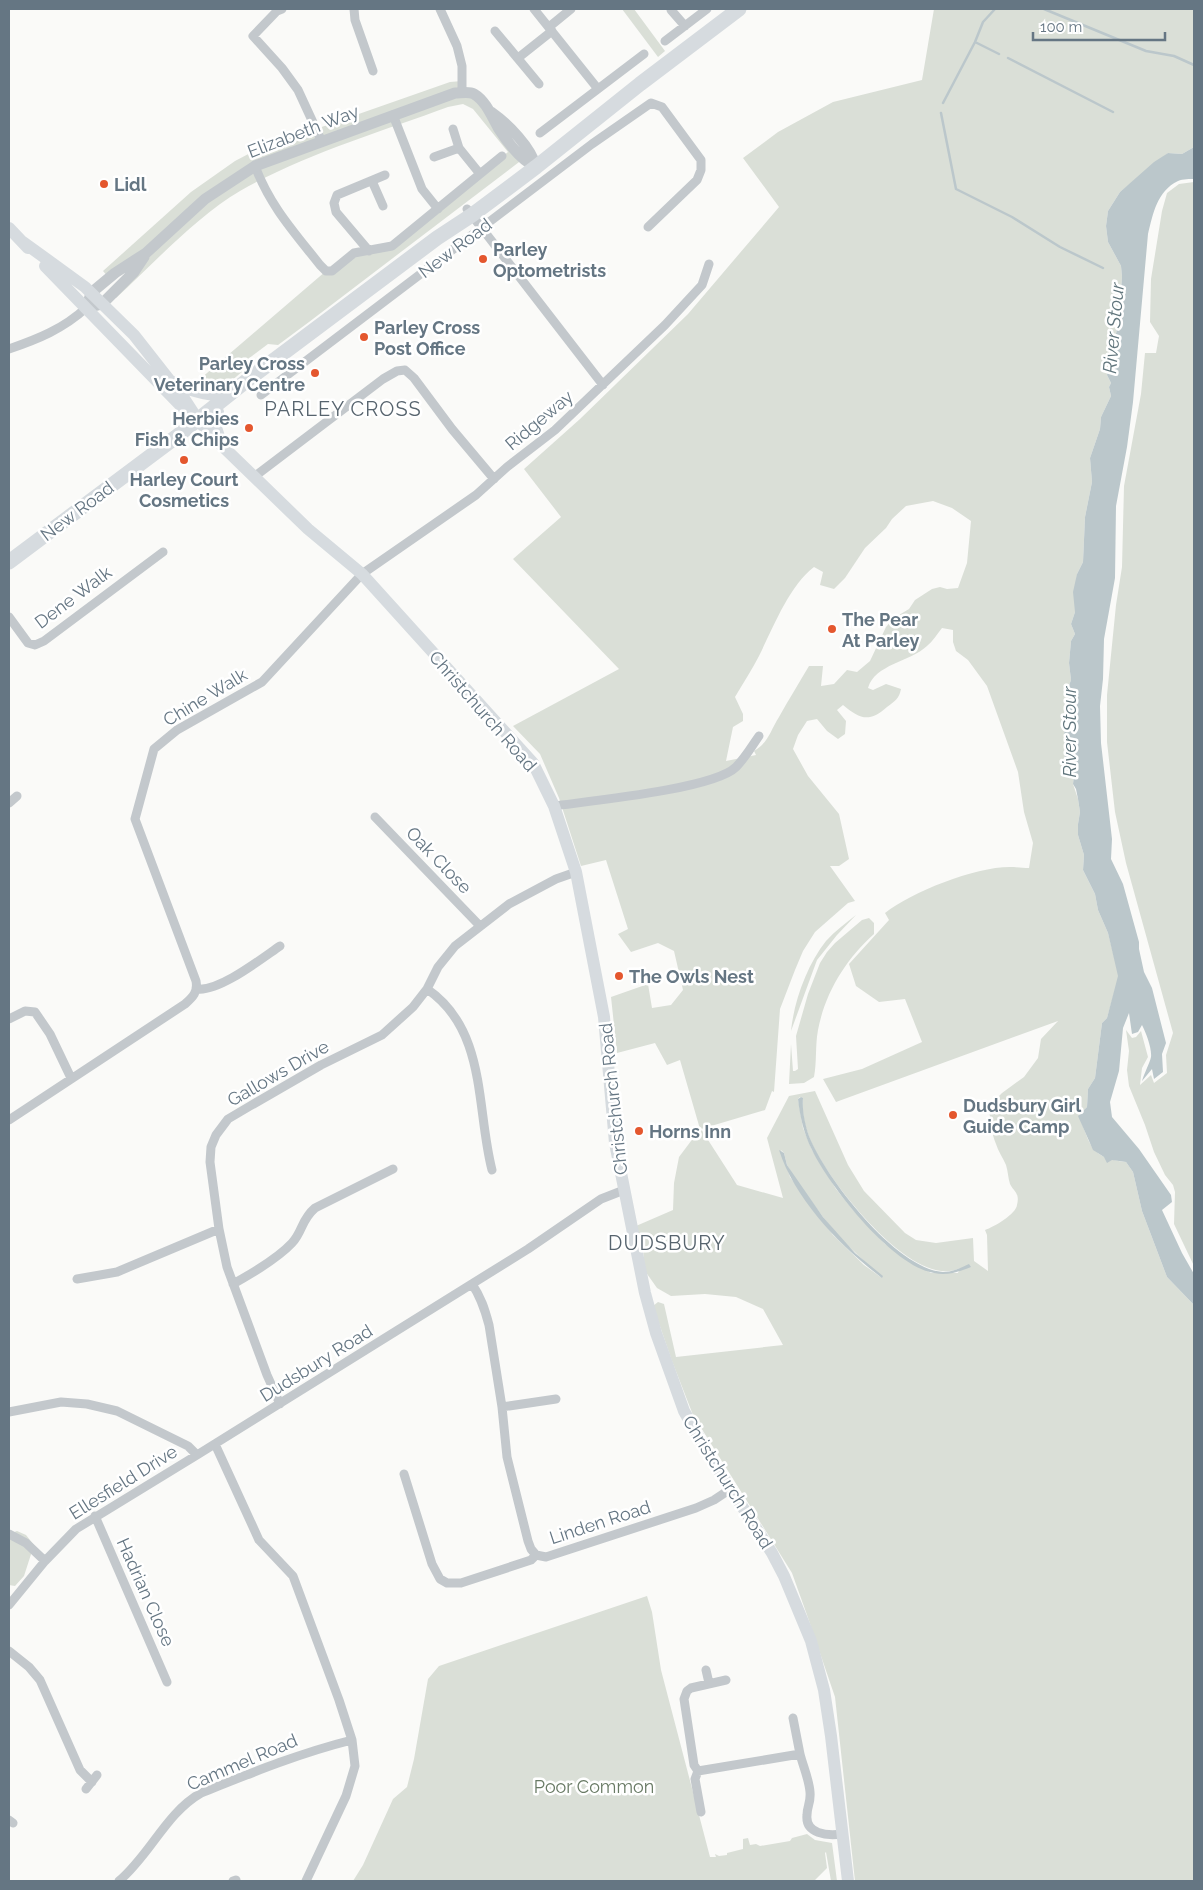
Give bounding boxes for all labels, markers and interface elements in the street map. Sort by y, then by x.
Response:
scale bar [1033,10,1166,42]
text: 100 m [1040,18,1082,36]
street label: Elizabeth Way [244,100,362,162]
place label: Lidl [114,174,147,195]
marker: Lidl [98,178,110,190]
street label: New Road [414,214,496,282]
place label: Parley Optometrists [493,239,606,281]
marker: Parley Optometrists [477,253,489,265]
water label: River Stour [1098,280,1128,374]
place label: Parley Cross Post Office [374,317,480,359]
marker: Parley Cross Post Office [358,331,370,343]
place label: Parley Cross Veterinary Centre [154,353,305,395]
marker: Parley Cross Veterinary Centre [309,367,321,379]
street label: Ridgeway [501,385,577,454]
district label: PARLEY CROSS [264,397,422,421]
place label: Herbies Fish & Chips [135,408,239,450]
marker: Herbies Fish & Chips [243,422,255,434]
marker: Harley Court Cosmetics [178,454,190,466]
place label: Harley Court Cosmetics [130,469,238,511]
street label: New Road [36,477,118,545]
street label: Dene Walk [31,561,116,633]
place label: The Pear At Parley [842,609,919,651]
marker: The Pear At Parley [826,623,838,635]
street label: Christchurch Road [425,646,541,776]
street label: Chine Walk [159,664,251,730]
water label: River Stour [1058,685,1080,778]
street label: Oak Close [402,822,476,898]
place label: The Owls Nest [629,966,754,987]
marker: The Owls Nest [613,970,625,982]
street label: Christchurch Road [595,1022,631,1176]
street label: Gallows Drive [224,1035,333,1110]
place label: Dudsbury Girl Guide Camp [963,1095,1081,1137]
marker: Dudsbury Girl Guide Camp [947,1109,959,1121]
place label: Horns Inn [649,1121,731,1142]
marker: Horns Inn [633,1125,645,1137]
district label: DUDSBURY [608,1231,726,1255]
street label: Dudsbury Road [256,1320,376,1406]
street label: Christchurch Road [679,1412,777,1552]
street label: Ellesfield Drive [65,1440,181,1524]
street label: Linden Road [547,1496,653,1548]
street label: Hadrian Close [113,1534,179,1650]
street label: Cammel Road [184,1729,300,1795]
park label: Poor Common [534,1776,654,1797]

